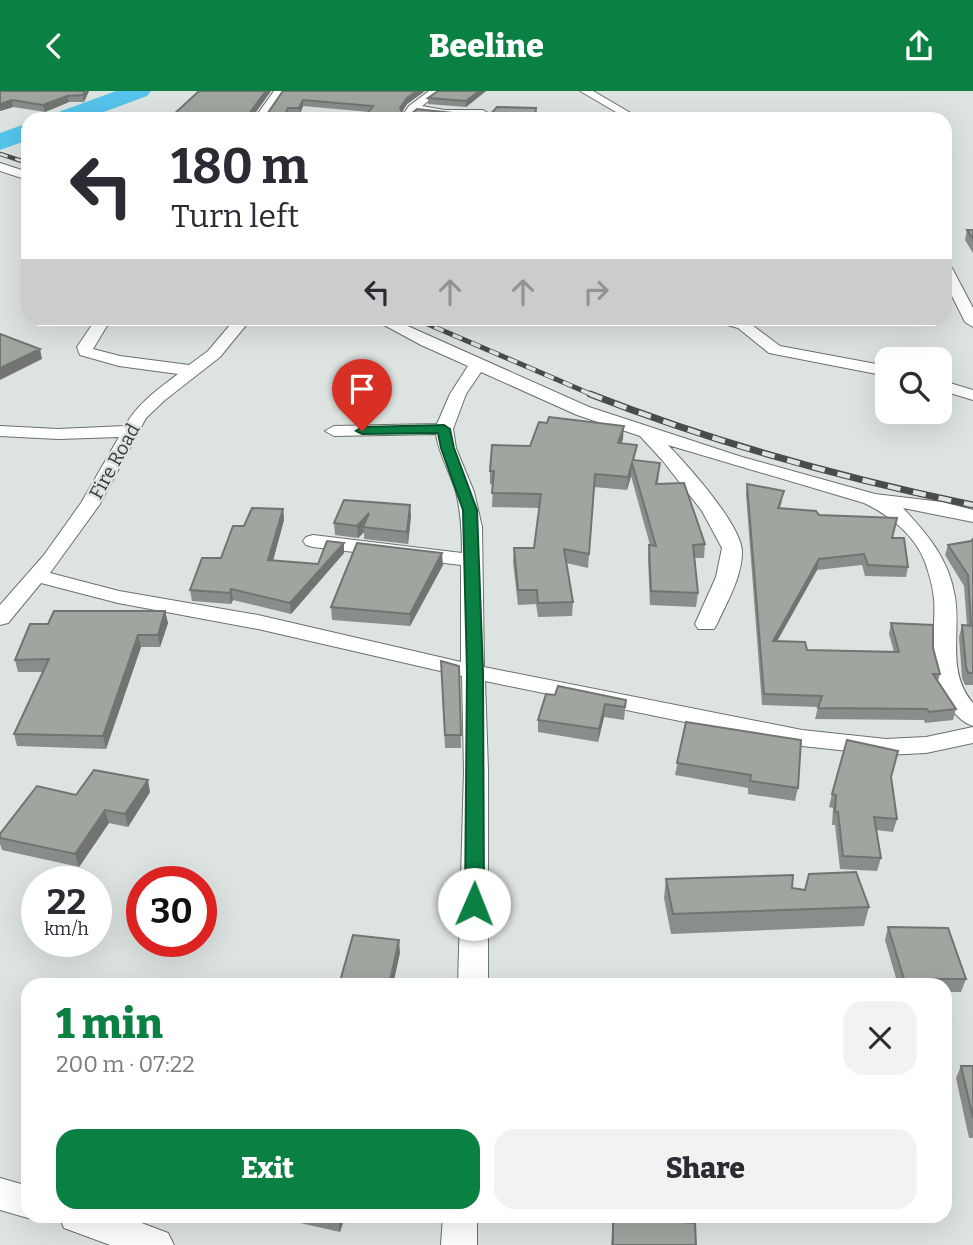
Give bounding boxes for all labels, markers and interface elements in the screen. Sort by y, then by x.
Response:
icon: back [35,27,73,65]
text: Beeline [429,27,544,65]
icon: share [900,27,938,65]
text: 180 m [171,137,308,196]
icon: left [56,140,147,231]
text: Turn left [171,197,299,235]
icon: left [358,273,396,311]
icon: ahead [431,273,469,311]
icon: ahead [504,273,542,311]
icon: right [577,273,615,311]
map controls [875,347,952,424]
button: search [875,347,952,424]
pin [332,359,392,431]
icon: arrive [343,370,381,408]
street label: Fire Road [84,419,145,503]
speed limit sign: 30 [126,866,217,957]
position arrow [437,867,511,941]
text: 22 [47,881,86,923]
text: km/h [44,918,89,940]
text: 1 min [56,999,163,1049]
button: close [843,1001,917,1075]
text: 200 m · 07:22 [56,1050,195,1078]
button: Exit [56,1129,480,1209]
button: Share [494,1129,917,1209]

